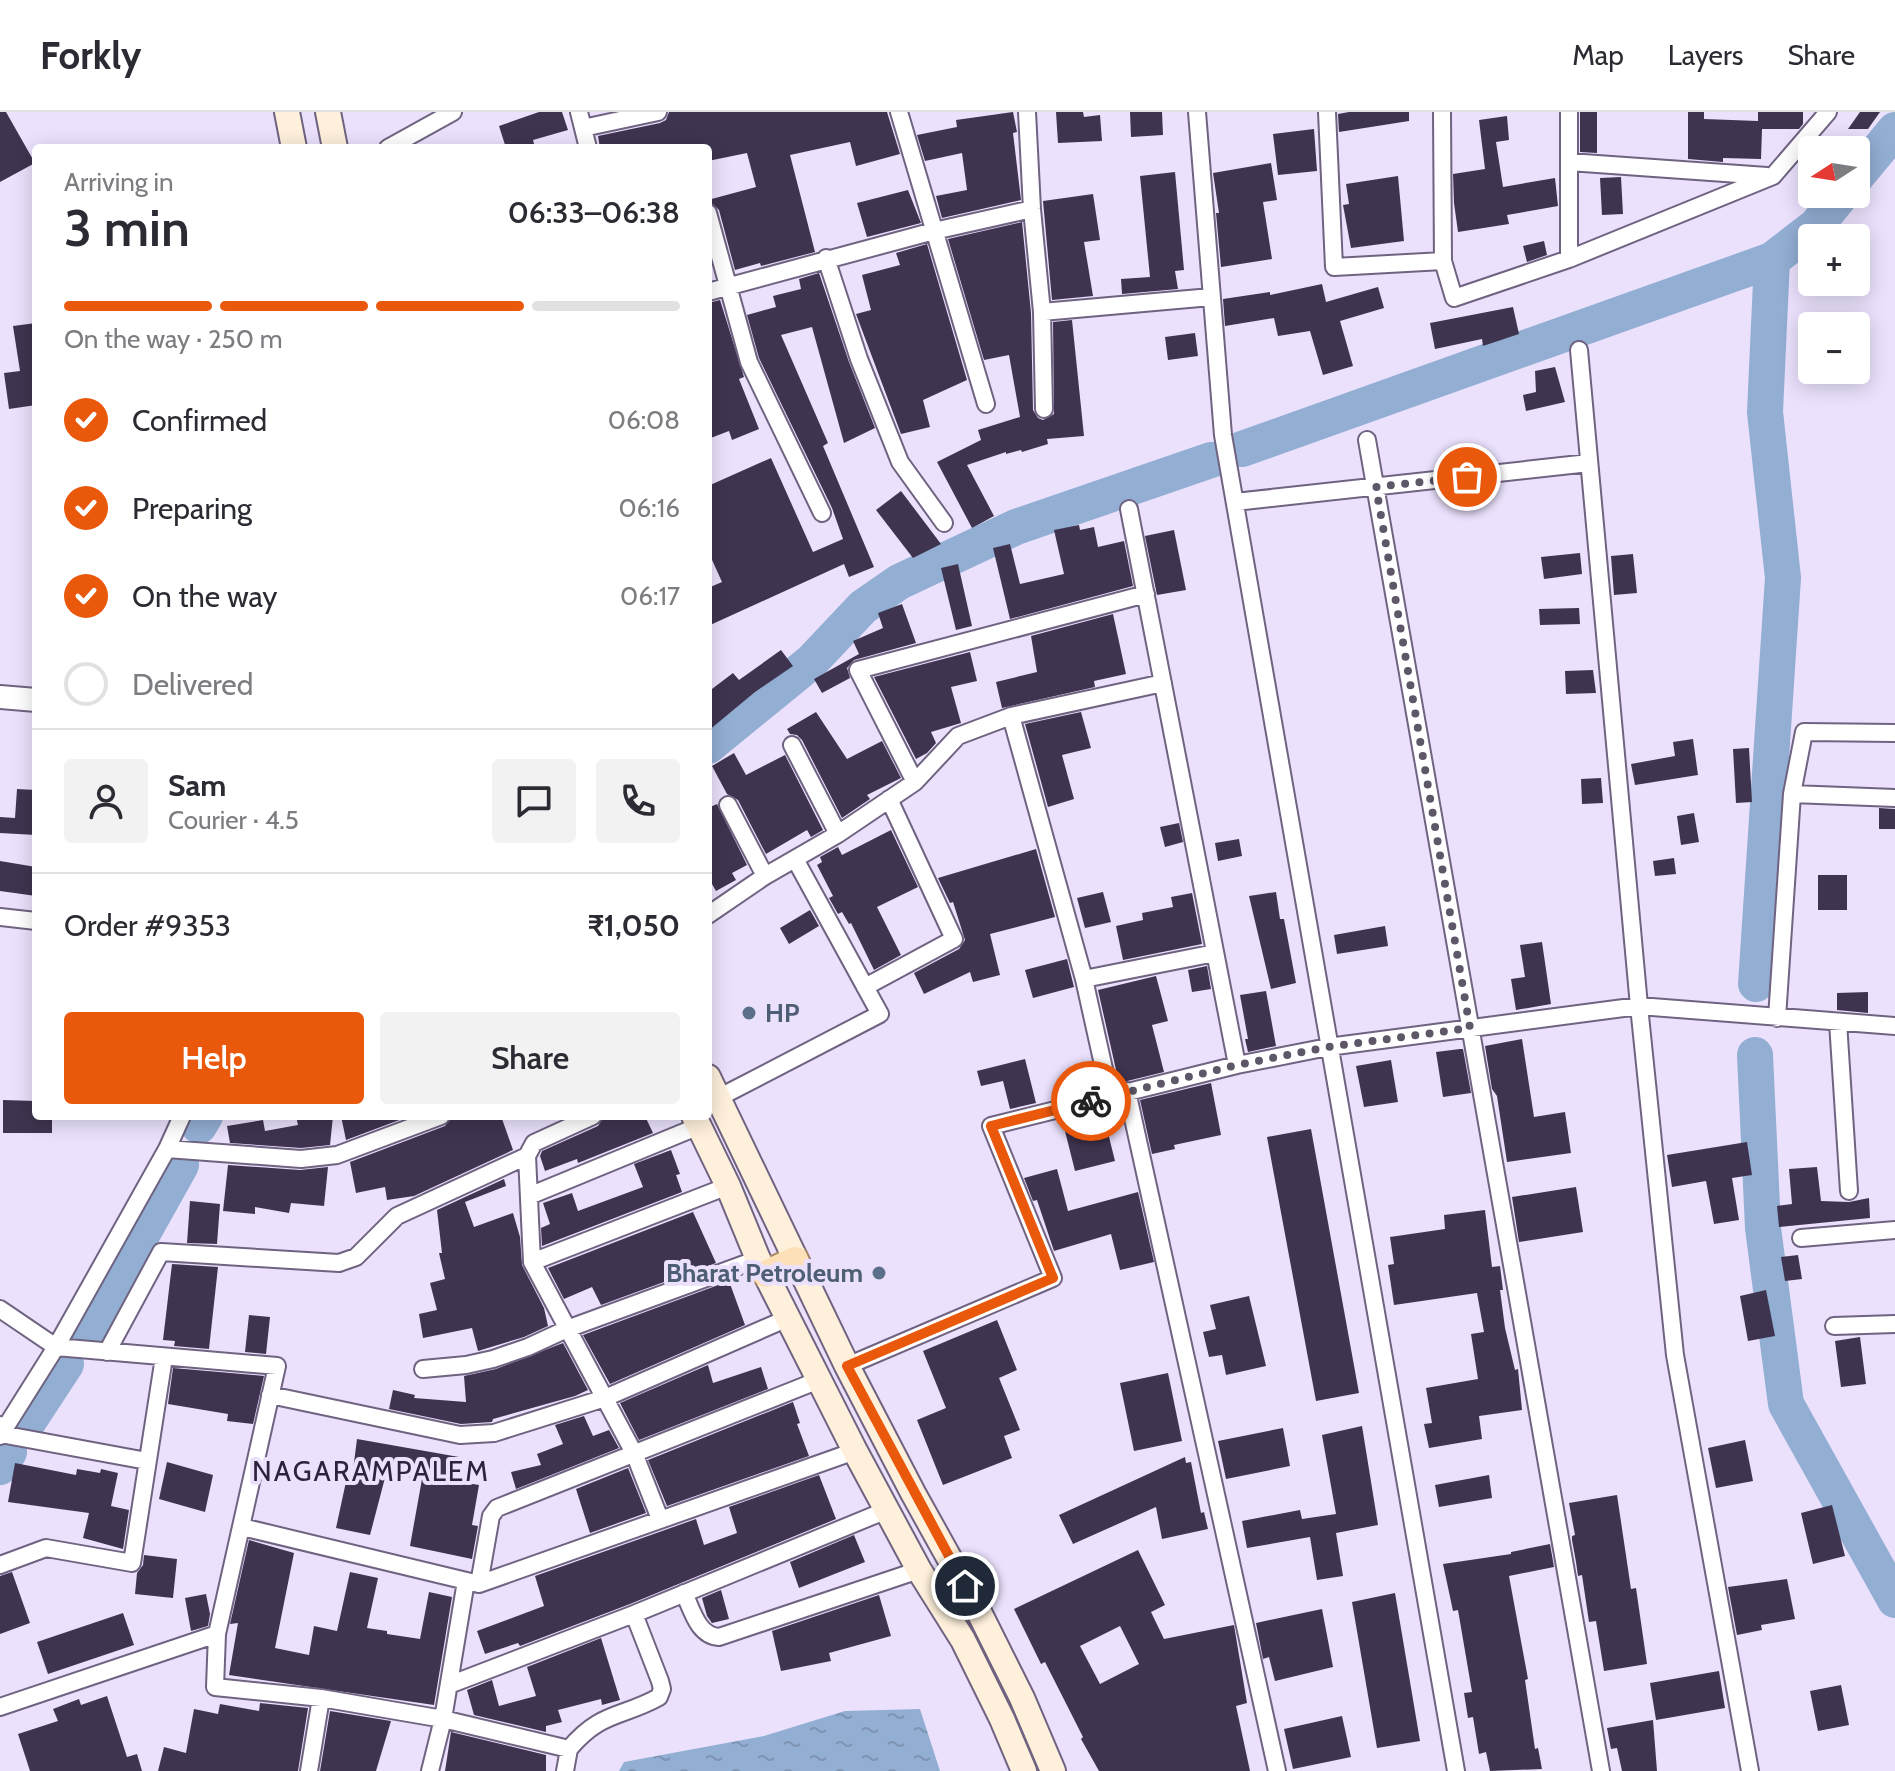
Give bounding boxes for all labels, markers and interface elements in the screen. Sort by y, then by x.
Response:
text: Forkly [40,32,141,79]
text: Map [1572,38,1624,72]
text: Layers [1668,38,1743,72]
text: Share [1787,38,1855,72]
north arrow [1798,136,1870,208]
map controls [1798,136,1870,384]
text: Arriving in [64,166,174,198]
text: 06:33–06:38 [508,194,680,231]
text: 3 min [64,196,190,259]
button: + [1798,224,1870,296]
button: − [1798,312,1870,384]
text: On the way · 250 m [64,323,282,355]
icon: check [64,398,108,442]
text: Confirmed [132,402,267,439]
text: 06:08 [608,404,680,436]
pin [1433,443,1501,511]
icon: bag [1445,455,1489,499]
icon: check [64,486,108,530]
text: Preparing [132,490,252,527]
text: 06:16 [618,492,680,524]
icon: check [64,574,108,618]
text: On the way [132,578,277,615]
text: 06:17 [620,580,680,612]
text: Delivered [132,666,253,703]
button: person [64,759,148,843]
button: chat [492,759,576,843]
button: phone [596,759,680,843]
text: Sam [168,767,226,804]
text: Courier · 4.5 [168,804,299,836]
text: Order #9353 [64,907,231,944]
text: ₹1,050 [587,907,680,944]
place label: HP [765,997,799,1029]
marker: HP [740,1004,758,1022]
button: Help [64,1012,364,1104]
button: Share [380,1012,680,1104]
courier [1051,1061,1131,1141]
icon: bike [1069,1079,1113,1123]
place label: Bharat Petroleum [666,1257,863,1289]
marker: Bharat Petroleum [870,1264,888,1282]
district label: NAGARAMPALEM [252,1454,490,1488]
pin [931,1552,999,1620]
icon: home [943,1564,987,1608]

